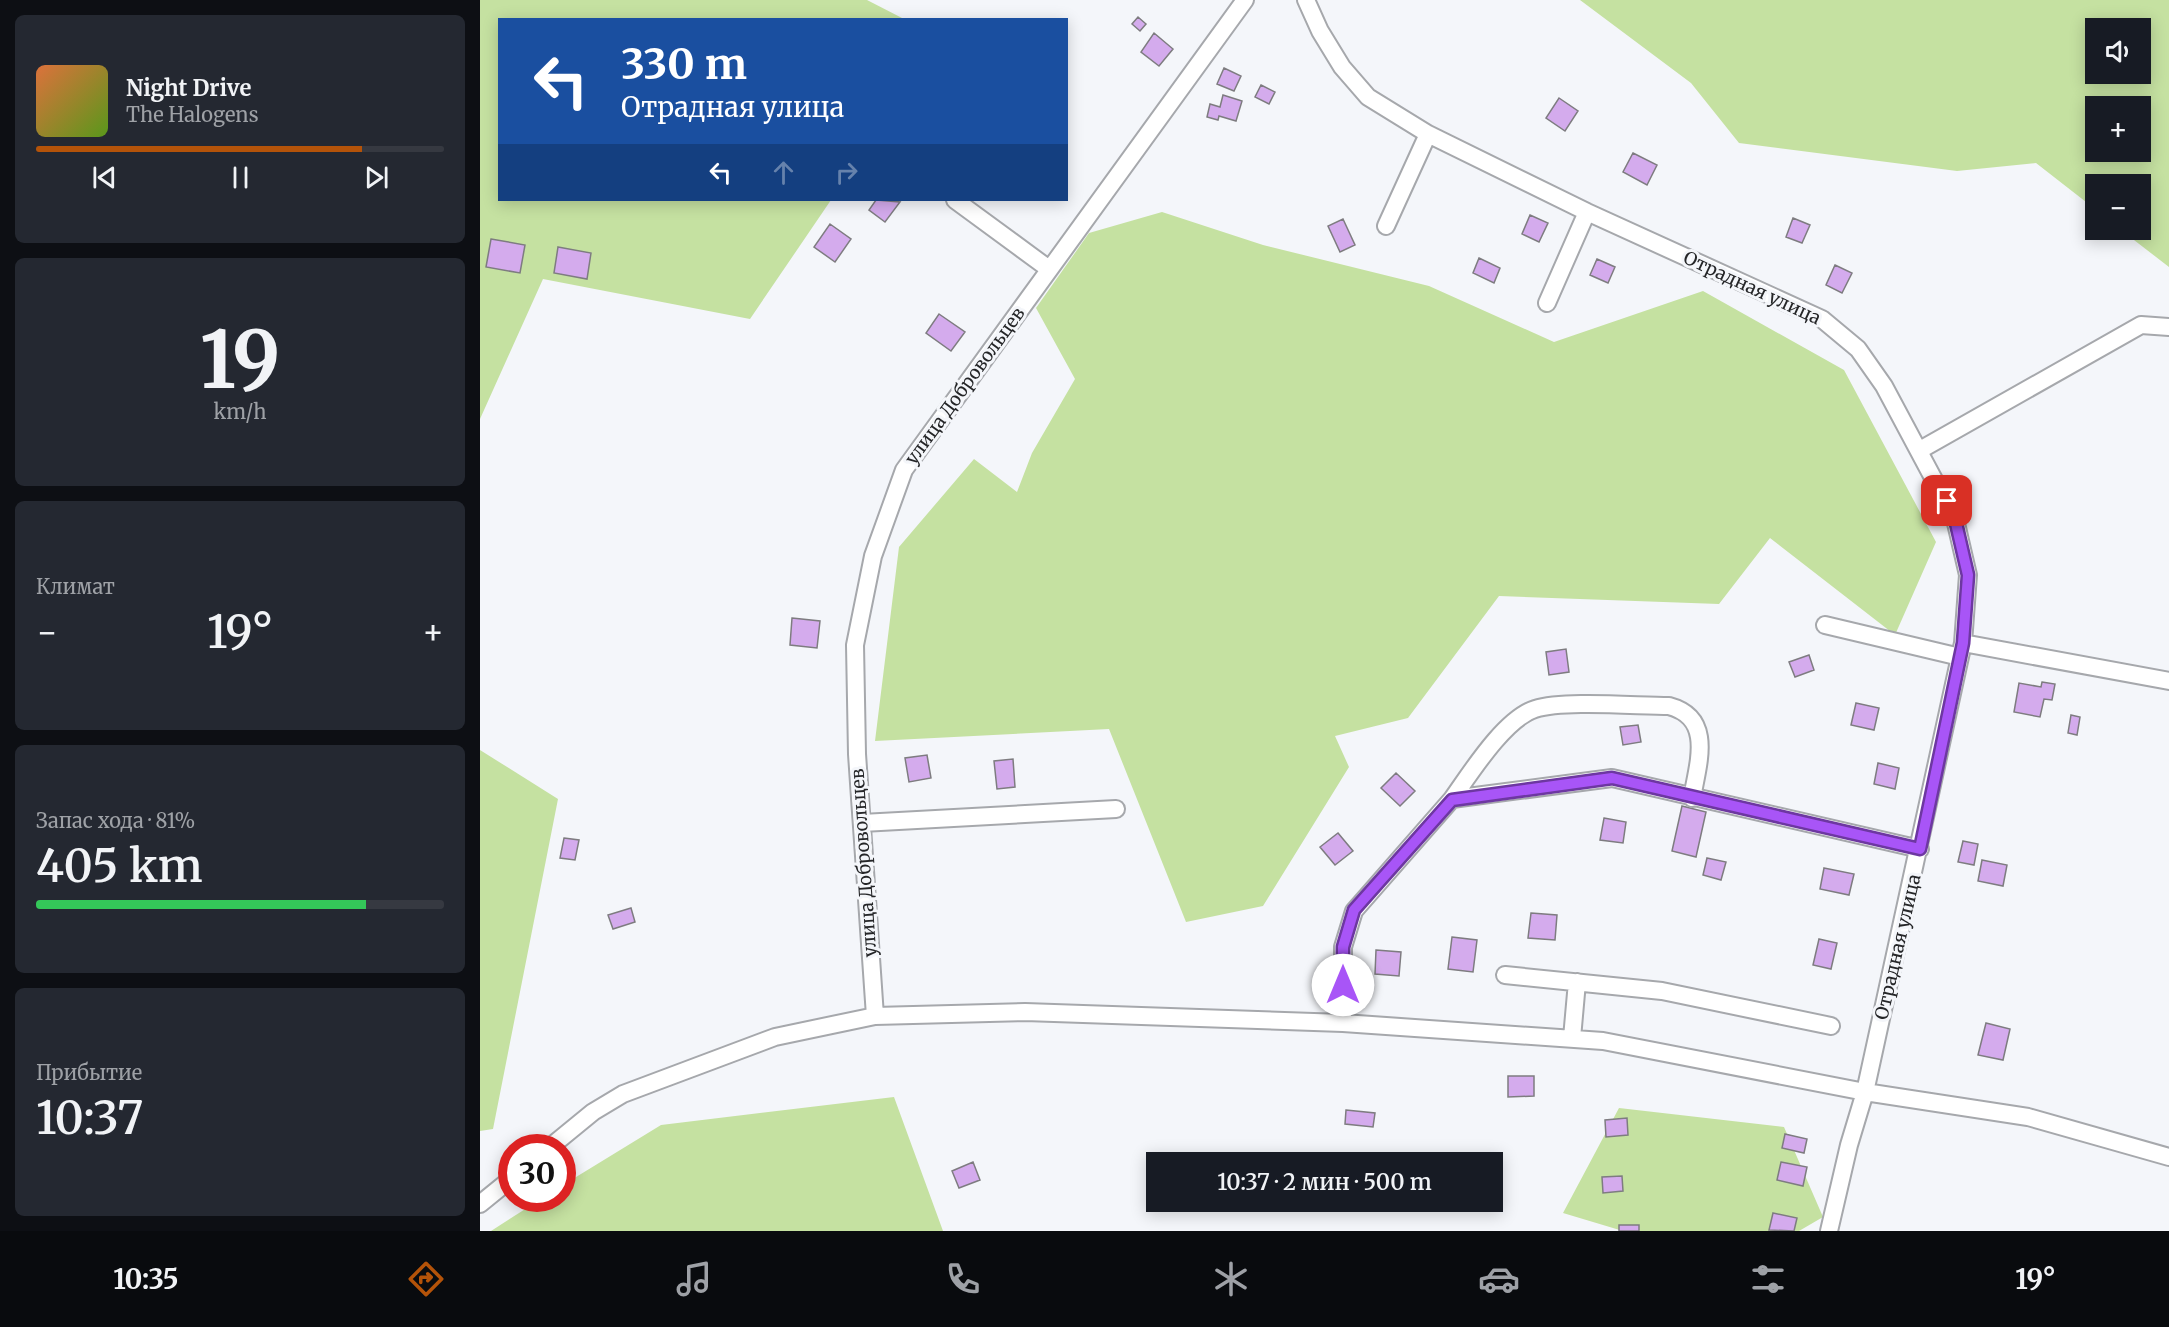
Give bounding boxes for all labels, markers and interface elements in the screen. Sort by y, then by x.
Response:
map controls [2085,18,2151,240]
button: sound [2085,18,2151,84]
text: 330 m [621,38,747,90]
icon: left [522,42,600,120]
text: Night Drive [126,74,251,102]
text: Отрадная улица [621,90,844,124]
button: + [2085,96,2151,162]
text: The Halogens [126,102,258,127]
icon: left [704,156,737,189]
icon: ahead [767,156,800,189]
icon: right [830,156,863,189]
icon: previous [88,161,121,194]
icon: pause [224,161,257,194]
icon: next [360,161,393,194]
button: − [2085,174,2151,240]
street label: Отрадная улица [1680,246,1825,330]
street label: улица Добровольцев [900,302,1030,469]
text: 19 [200,311,280,409]
text: km/h [214,399,266,424]
pin [1921,475,1972,526]
icon: arrive [1930,484,1963,517]
text: Климат [36,574,115,599]
text: 19° [207,604,273,660]
text: − [36,612,58,653]
text: + [422,612,444,653]
street label: улица Добровольцев [845,768,882,958]
text: Запас хода · 81% [36,808,195,833]
text: 405 km [36,838,203,894]
street label: Отрадная улица [1870,871,1926,1022]
position arrow [1311,953,1375,1017]
text: Прибытие [36,1060,142,1085]
text: 10:37 [36,1090,143,1146]
speed limit sign: 30 [498,1134,576,1212]
text: 10:37 · 2 мин · 500 m [1217,1168,1432,1196]
icon: directions [405,1258,447,1300]
icon: music [673,1258,715,1300]
icon: phone [942,1258,984,1300]
icon: climate [1210,1258,1252,1300]
icon: car [1478,1258,1520,1300]
icon: filters [1747,1258,1789,1300]
text: 10:35 [113,1262,178,1296]
text: 19° [2015,1262,2056,1296]

